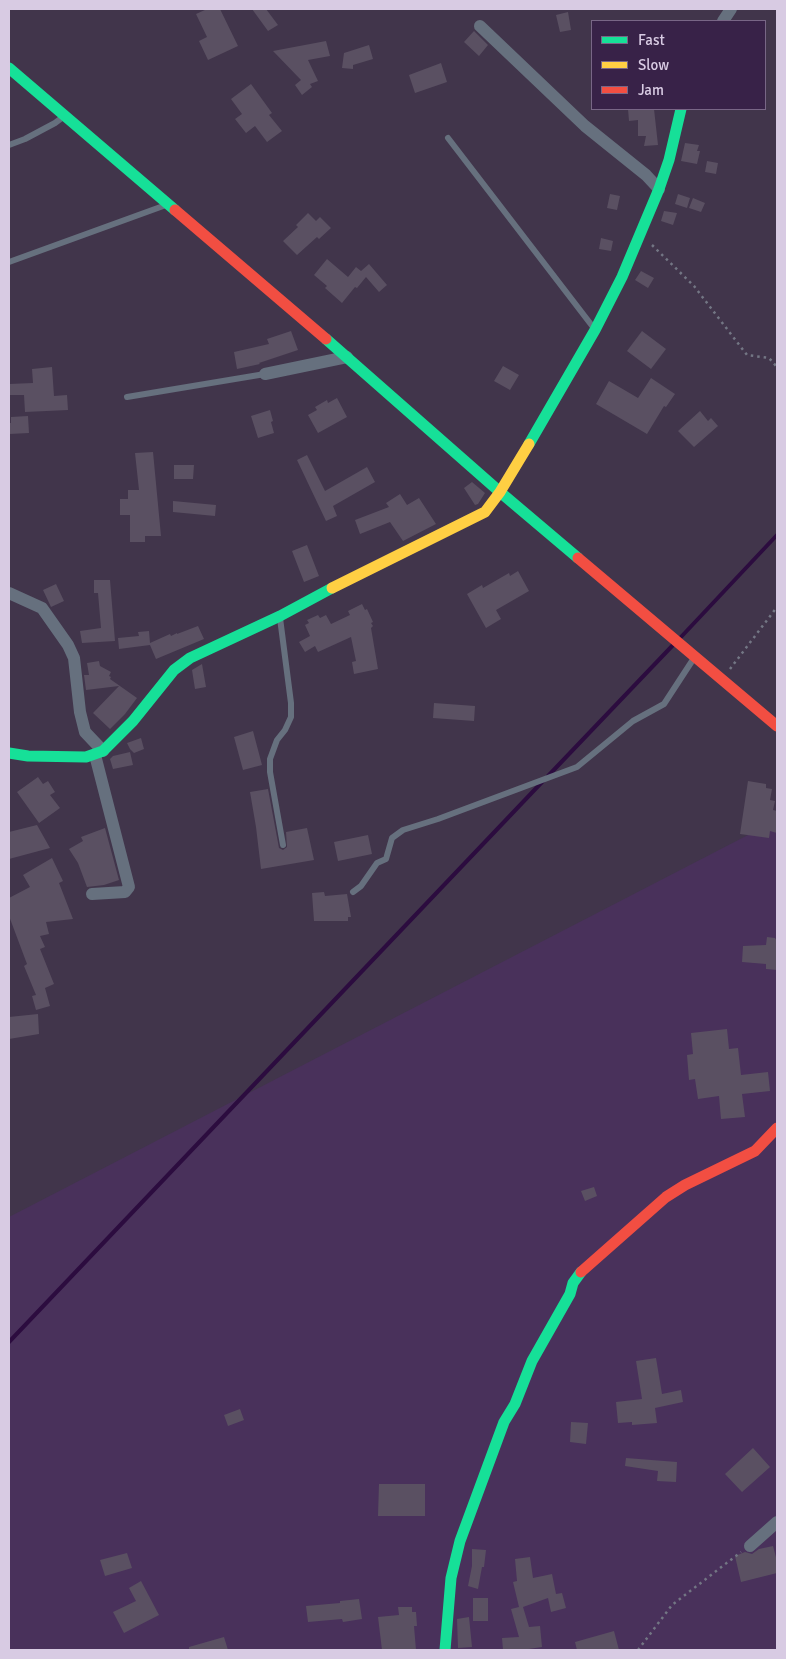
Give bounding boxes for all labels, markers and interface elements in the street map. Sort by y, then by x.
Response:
legend [591,20,766,110]
text: Fast [638,31,665,49]
text: Slow [638,56,669,74]
text: Jam [638,81,664,99]

